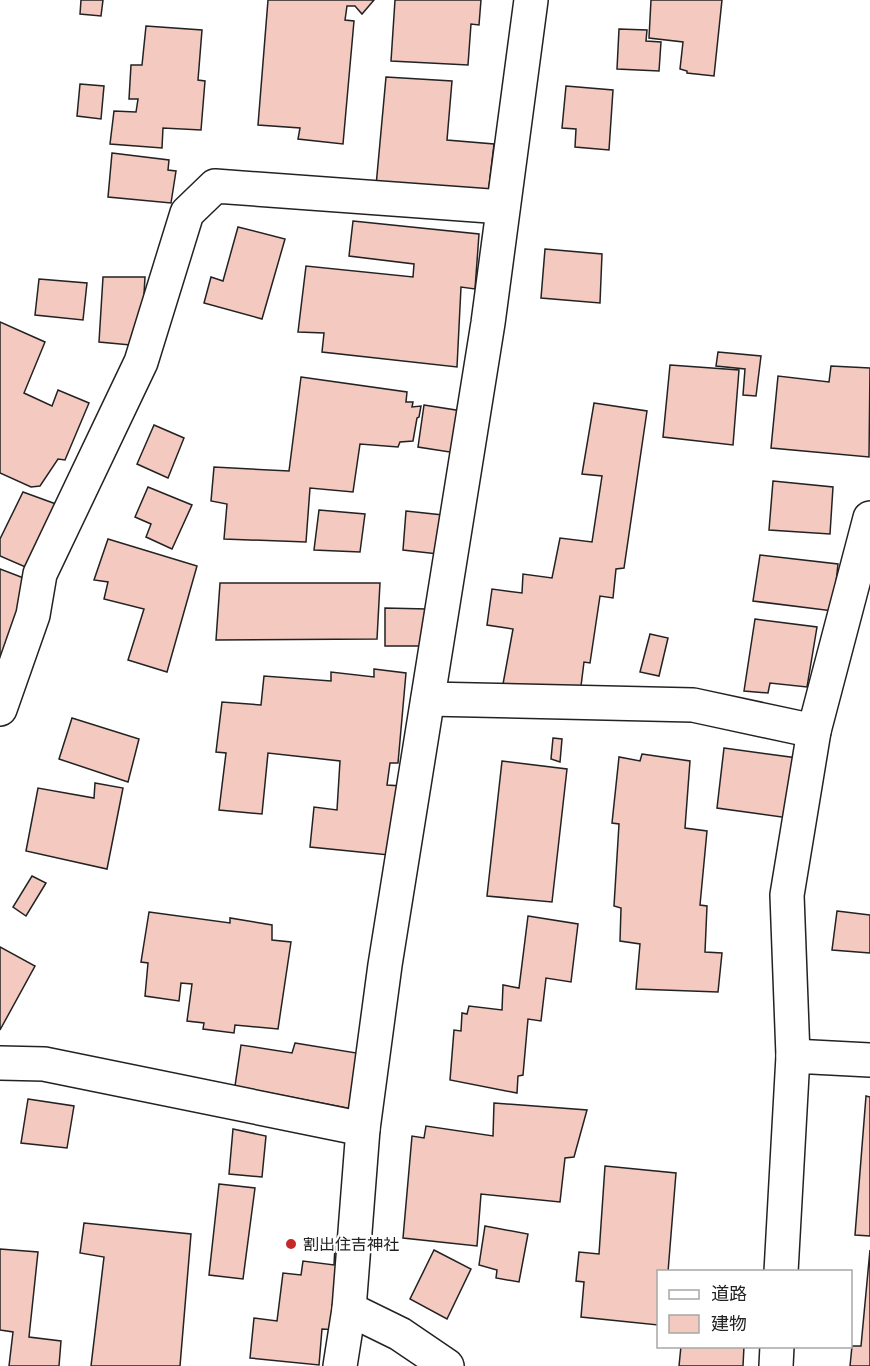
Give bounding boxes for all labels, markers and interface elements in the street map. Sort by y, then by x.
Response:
place label: 割出住吉神社 [303,1235,399,1254]
marker: 割出住吉神社 [284,1237,298,1251]
legend [657,1270,852,1348]
text: 道路 [711,1283,747,1305]
text: 建物 [711,1313,747,1335]

